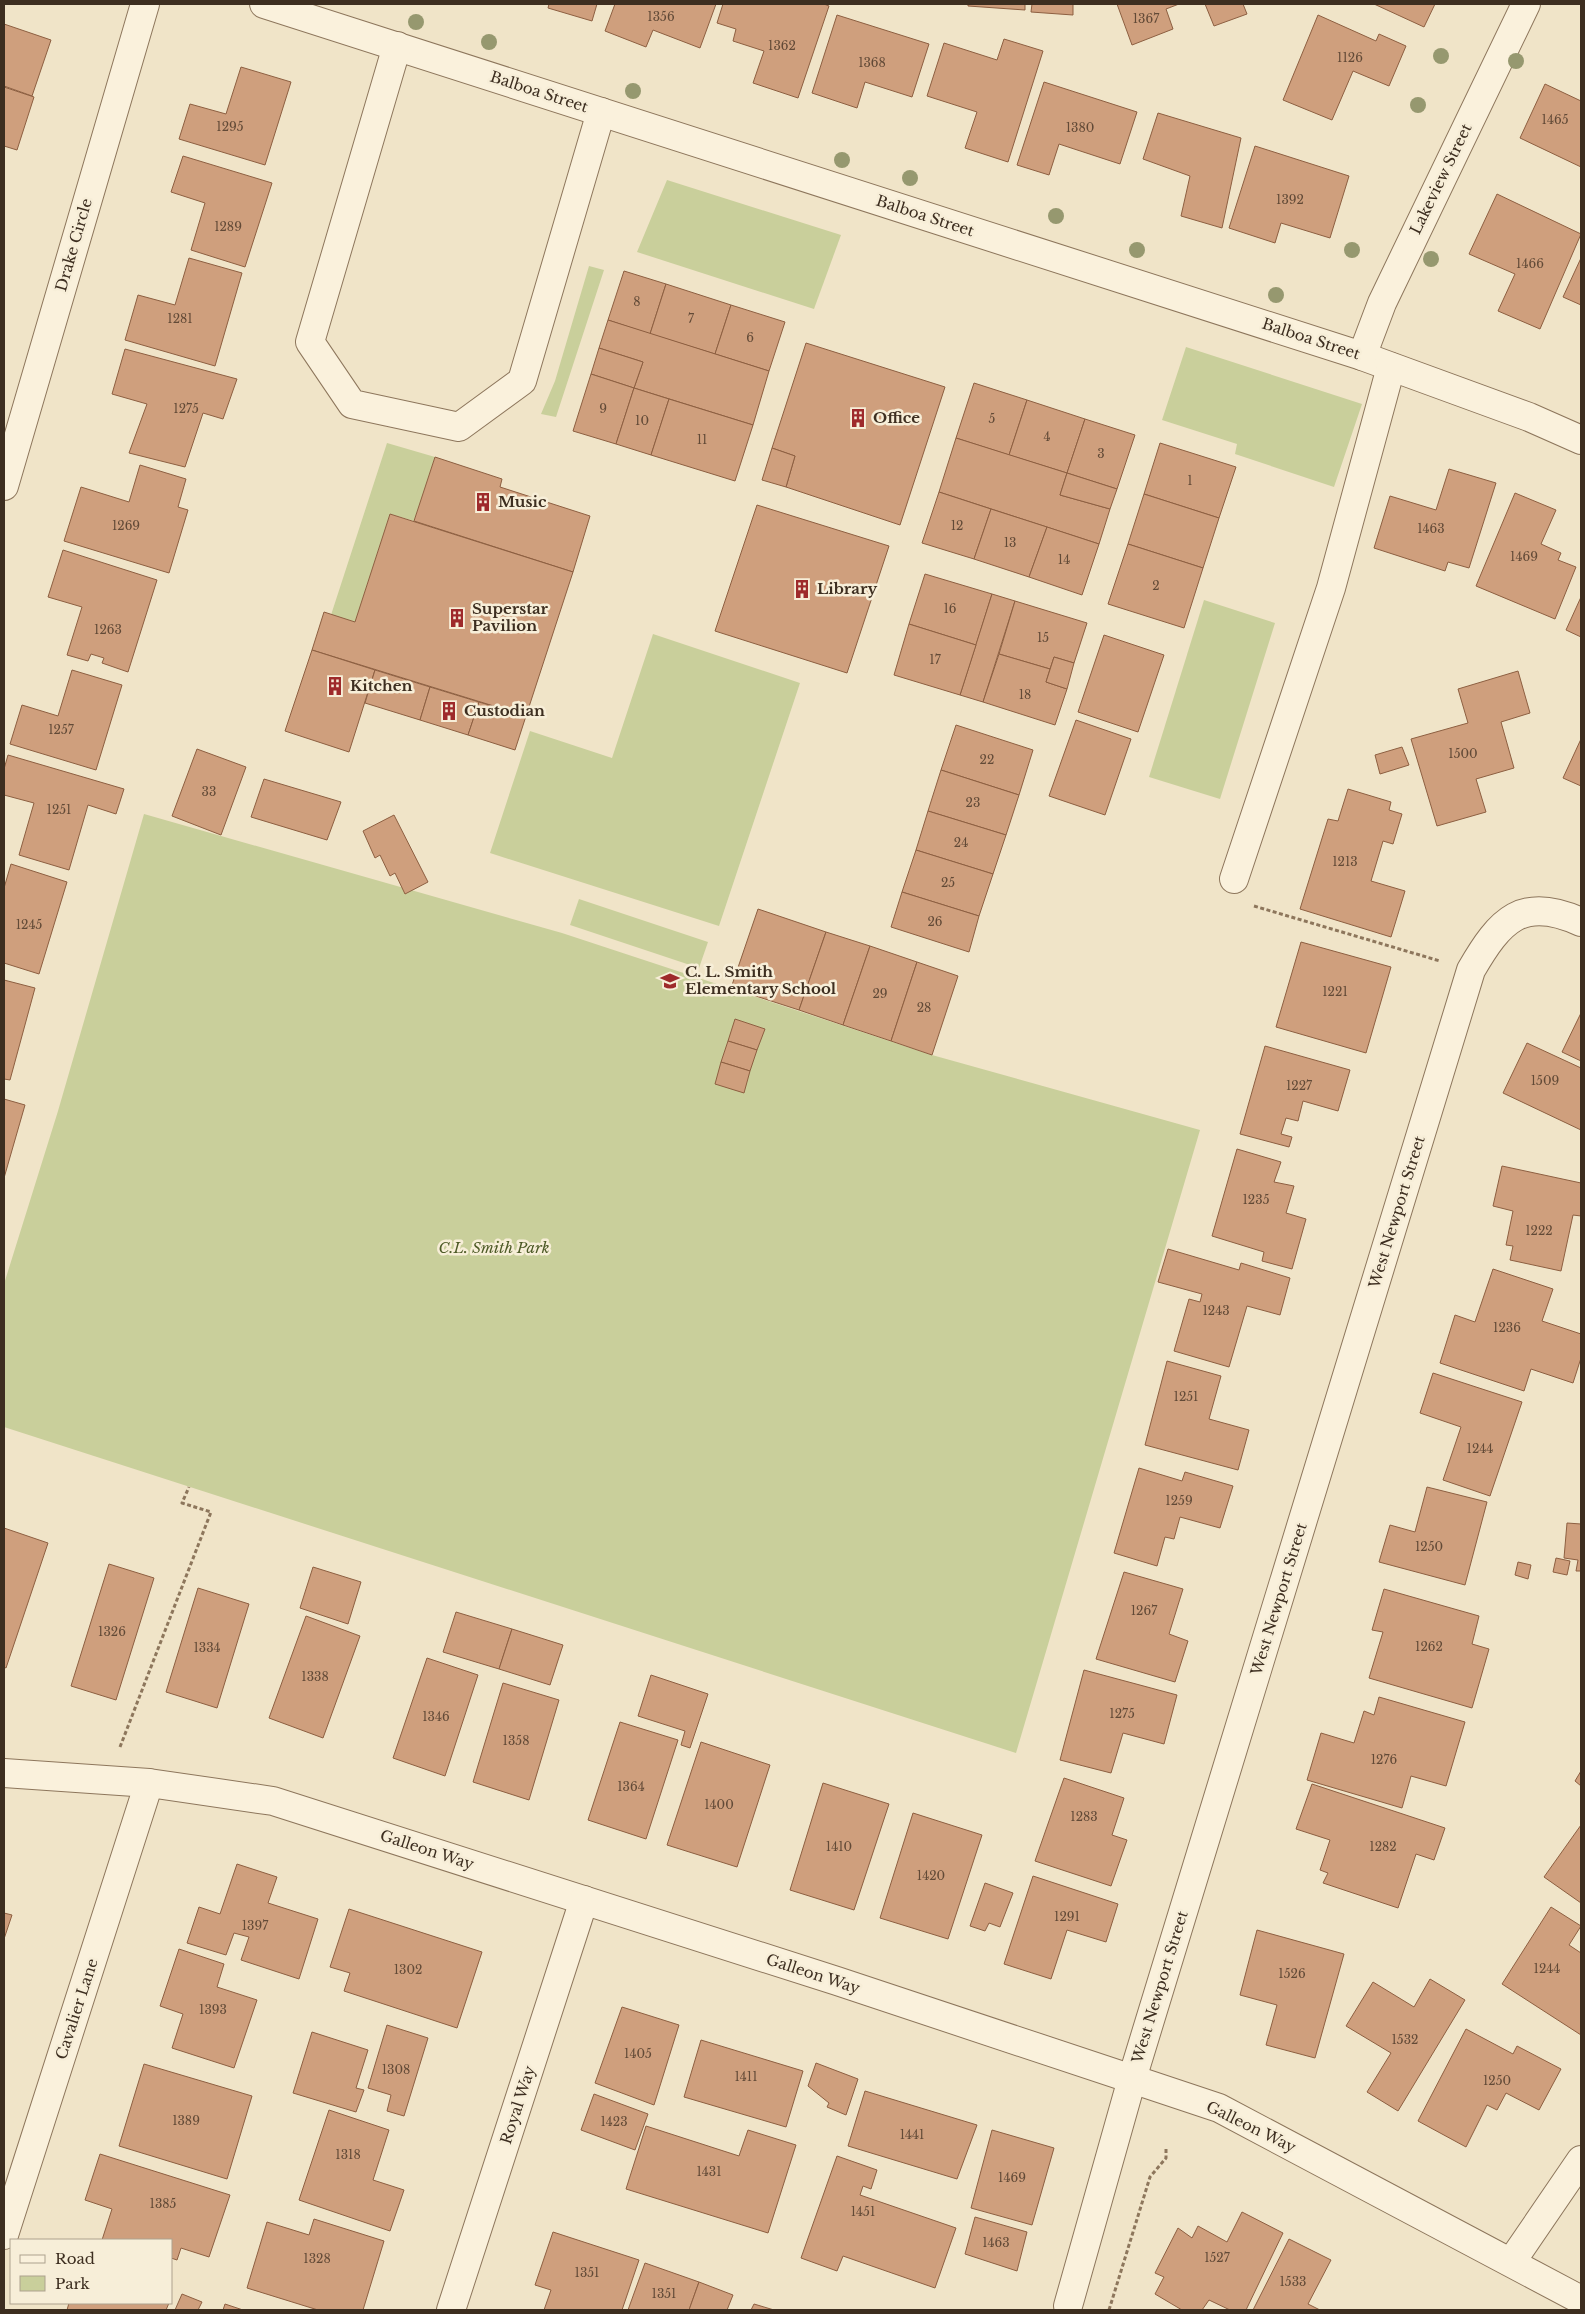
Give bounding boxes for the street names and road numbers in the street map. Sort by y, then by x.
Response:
street label: Balboa Street [488,67,591,116]
street label: Lakeview Street [1406,120,1476,237]
street label: Balboa Street [874,191,977,240]
street label: Drake Circle [51,196,96,294]
street label: Balboa Street [1260,314,1363,363]
street label: West Newport Street [1364,1133,1429,1291]
street label: West Newport Street [1246,1520,1311,1678]
street label: Galleon Way [378,1825,477,1874]
street label: West Newport Street [1127,1908,1192,2066]
street label: Galleon Way [764,1949,863,1998]
street label: Cavalier Lane [51,1956,102,2062]
street label: Royal Way [496,2063,539,2146]
street label: Galleon Way [1203,2097,1300,2157]

